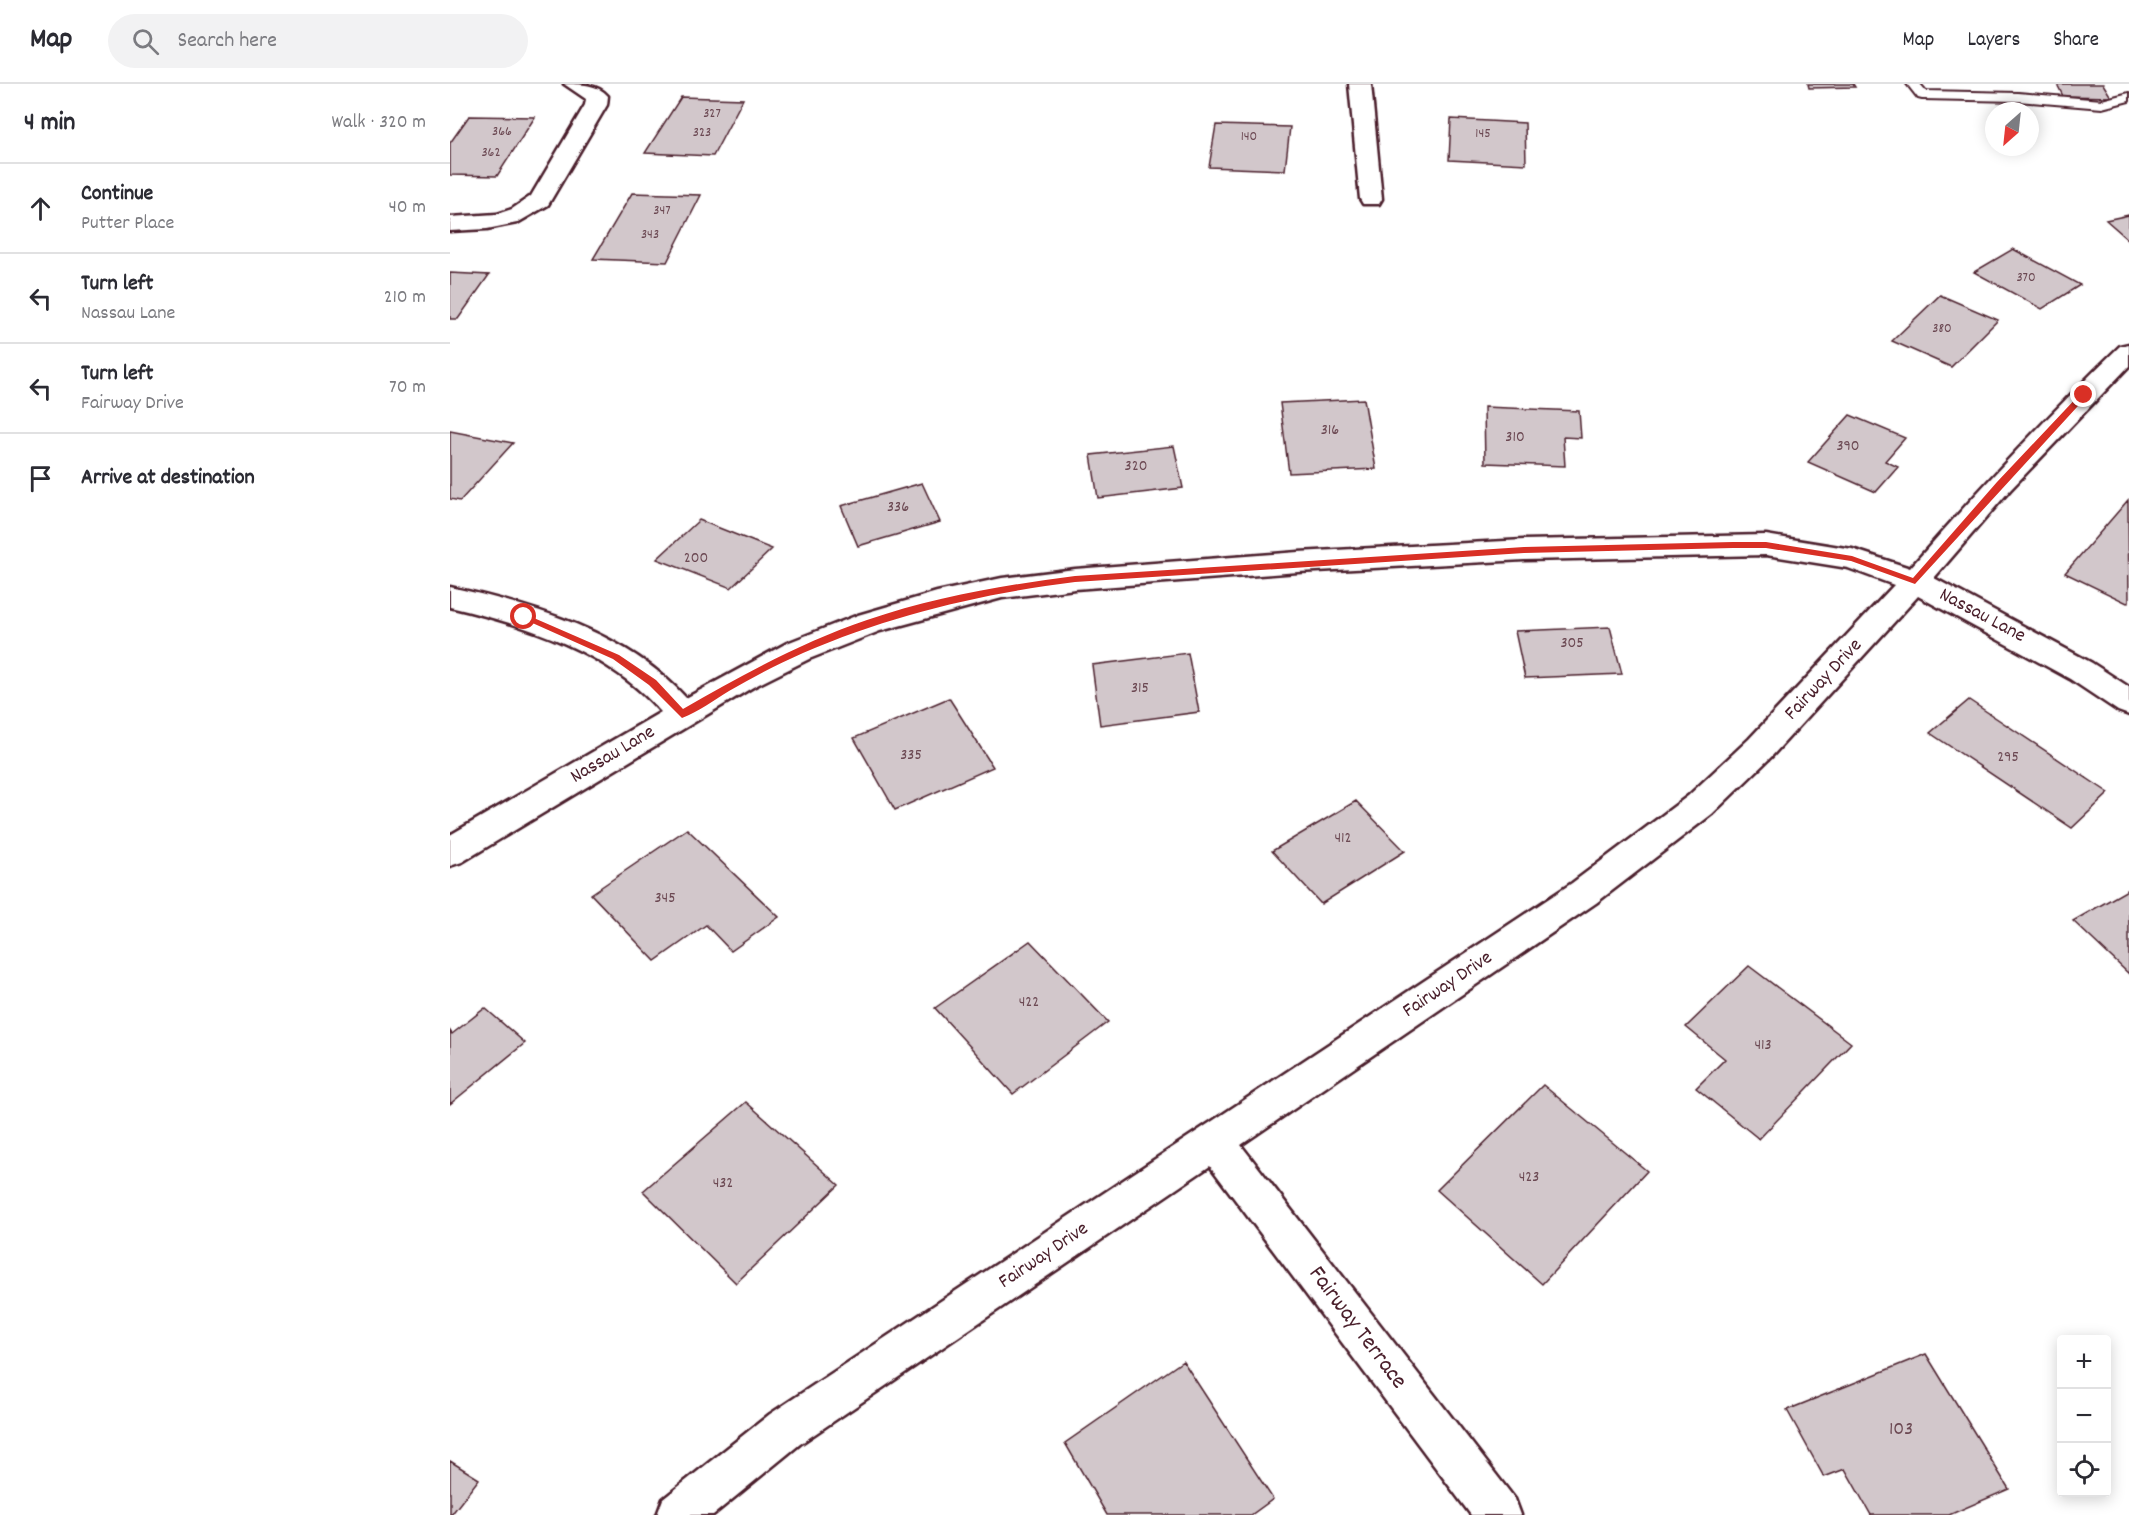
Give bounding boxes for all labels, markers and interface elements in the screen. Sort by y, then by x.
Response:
search box [108,14,528,68]
text: Map [30,21,72,61]
icon: search [129,25,162,58]
text: Search here [177,26,277,57]
text: Map [1903,26,1934,56]
text: Layers [1967,26,2020,56]
text: Share [2053,26,2099,56]
north arrow [1985,102,2039,156]
house number: 327 [703,104,721,124]
text: 4 min [24,105,75,142]
text: Walk · 320 m [332,109,426,137]
house number: 366 [492,122,512,142]
house number: 323 [693,123,711,143]
house number: 145 [1475,124,1491,144]
house number: 140 [1241,127,1257,147]
house number: 362 [481,143,501,163]
text: Continue [81,179,153,210]
icon: ahead [24,192,57,225]
text: 40 m [388,194,426,222]
house number: 347 [653,201,671,221]
text: Putter Place [81,210,174,238]
house number: 343 [641,225,659,245]
house number: 370 [2016,268,2036,288]
text: Turn left [81,269,153,300]
icon: left [24,282,57,315]
text: 210 m [384,284,426,312]
text: Nassau Lane [81,300,175,328]
house number: 380 [1932,319,1952,339]
text: Turn left [81,359,153,390]
icon: left [24,372,57,405]
text: 70 m [389,374,426,402]
route end [2070,381,2096,407]
text: Fairway Drive [81,390,184,418]
house number: 316 [1321,419,1339,442]
house number: 310 [1505,426,1525,449]
house number: 390 [1836,435,1860,458]
house number: 320 [1125,455,1147,478]
icon: arrive [24,462,57,495]
text: Arrive at destination [81,463,255,494]
house number: 336 [887,496,909,519]
house number: 200 [684,547,708,570]
street label: Nassau Lane [1934,582,2030,651]
route start [510,603,536,629]
house number: 305 [1560,632,1584,655]
street label: Fairway Drive [1779,633,1869,727]
house number: 315 [1131,677,1149,700]
street label: Nassau Lane [565,719,661,791]
house number: 335 [900,744,922,767]
house number: 295 [1997,746,2019,769]
house number: 412 [1334,827,1352,850]
house number: 345 [654,887,676,910]
street label: Fairway Drive [1398,945,1499,1025]
house number: 422 [1019,991,1039,1014]
house number: 413 [1754,1034,1772,1057]
house number: 423 [1519,1166,1539,1189]
house number: 432 [713,1172,733,1195]
street label: Fairway Drive [994,1216,1095,1296]
street label: Fairway Terrace [1299,1259,1415,1397]
map controls [2057,1335,2111,1497]
button: + [2057,1335,2111,1389]
button: − [2057,1389,2111,1443]
house number: 103 [1889,1416,1913,1444]
button: locate [2057,1443,2111,1497]

